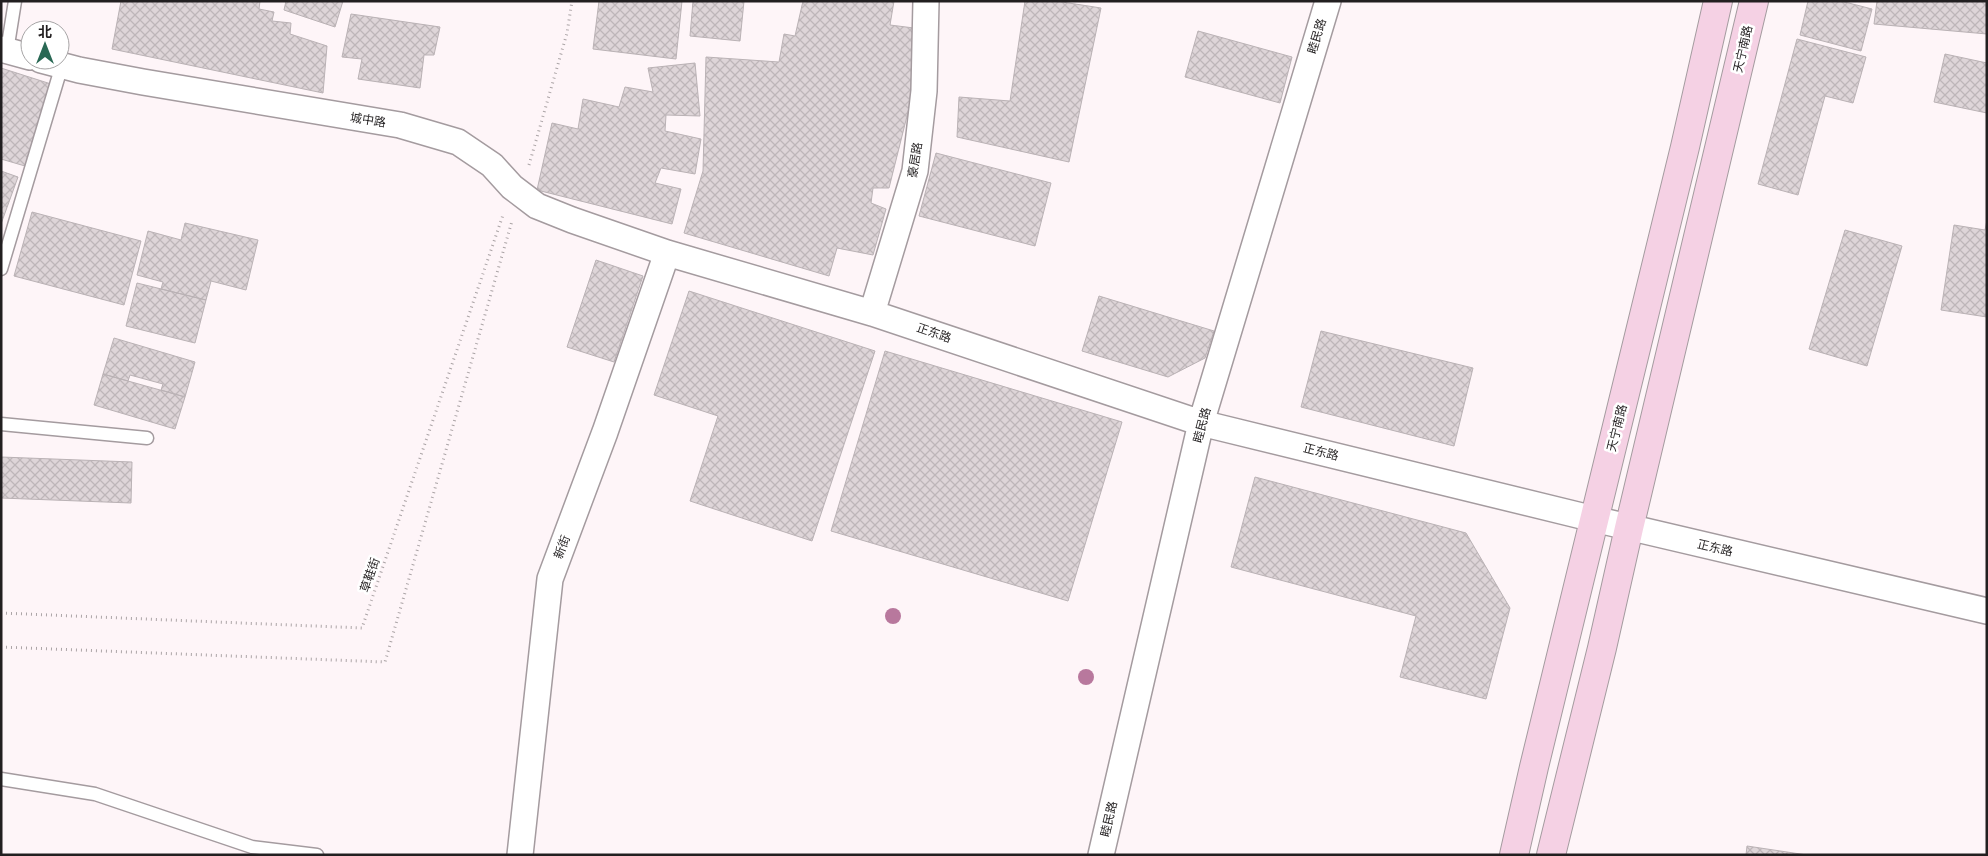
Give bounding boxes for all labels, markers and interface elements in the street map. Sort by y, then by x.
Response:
street label: 睦民路 [1303,16,1329,55]
north arrow [20,20,70,70]
text: 北 [38,22,52,41]
street label: 天宁南路 [1729,24,1755,74]
street label: 城中路 [349,108,387,130]
street label: 豪居路 [903,141,925,179]
street label: 正东路 [915,319,954,345]
street label: 天宁南路 [1602,403,1630,453]
street label: 睦民路 [1189,405,1213,444]
street label: 正东路 [1302,439,1341,463]
street label: 新街 [549,533,573,561]
street label: 正东路 [1696,535,1735,559]
street label: 草鞋街 [356,555,382,594]
street label: 睦民路 [1096,799,1120,838]

